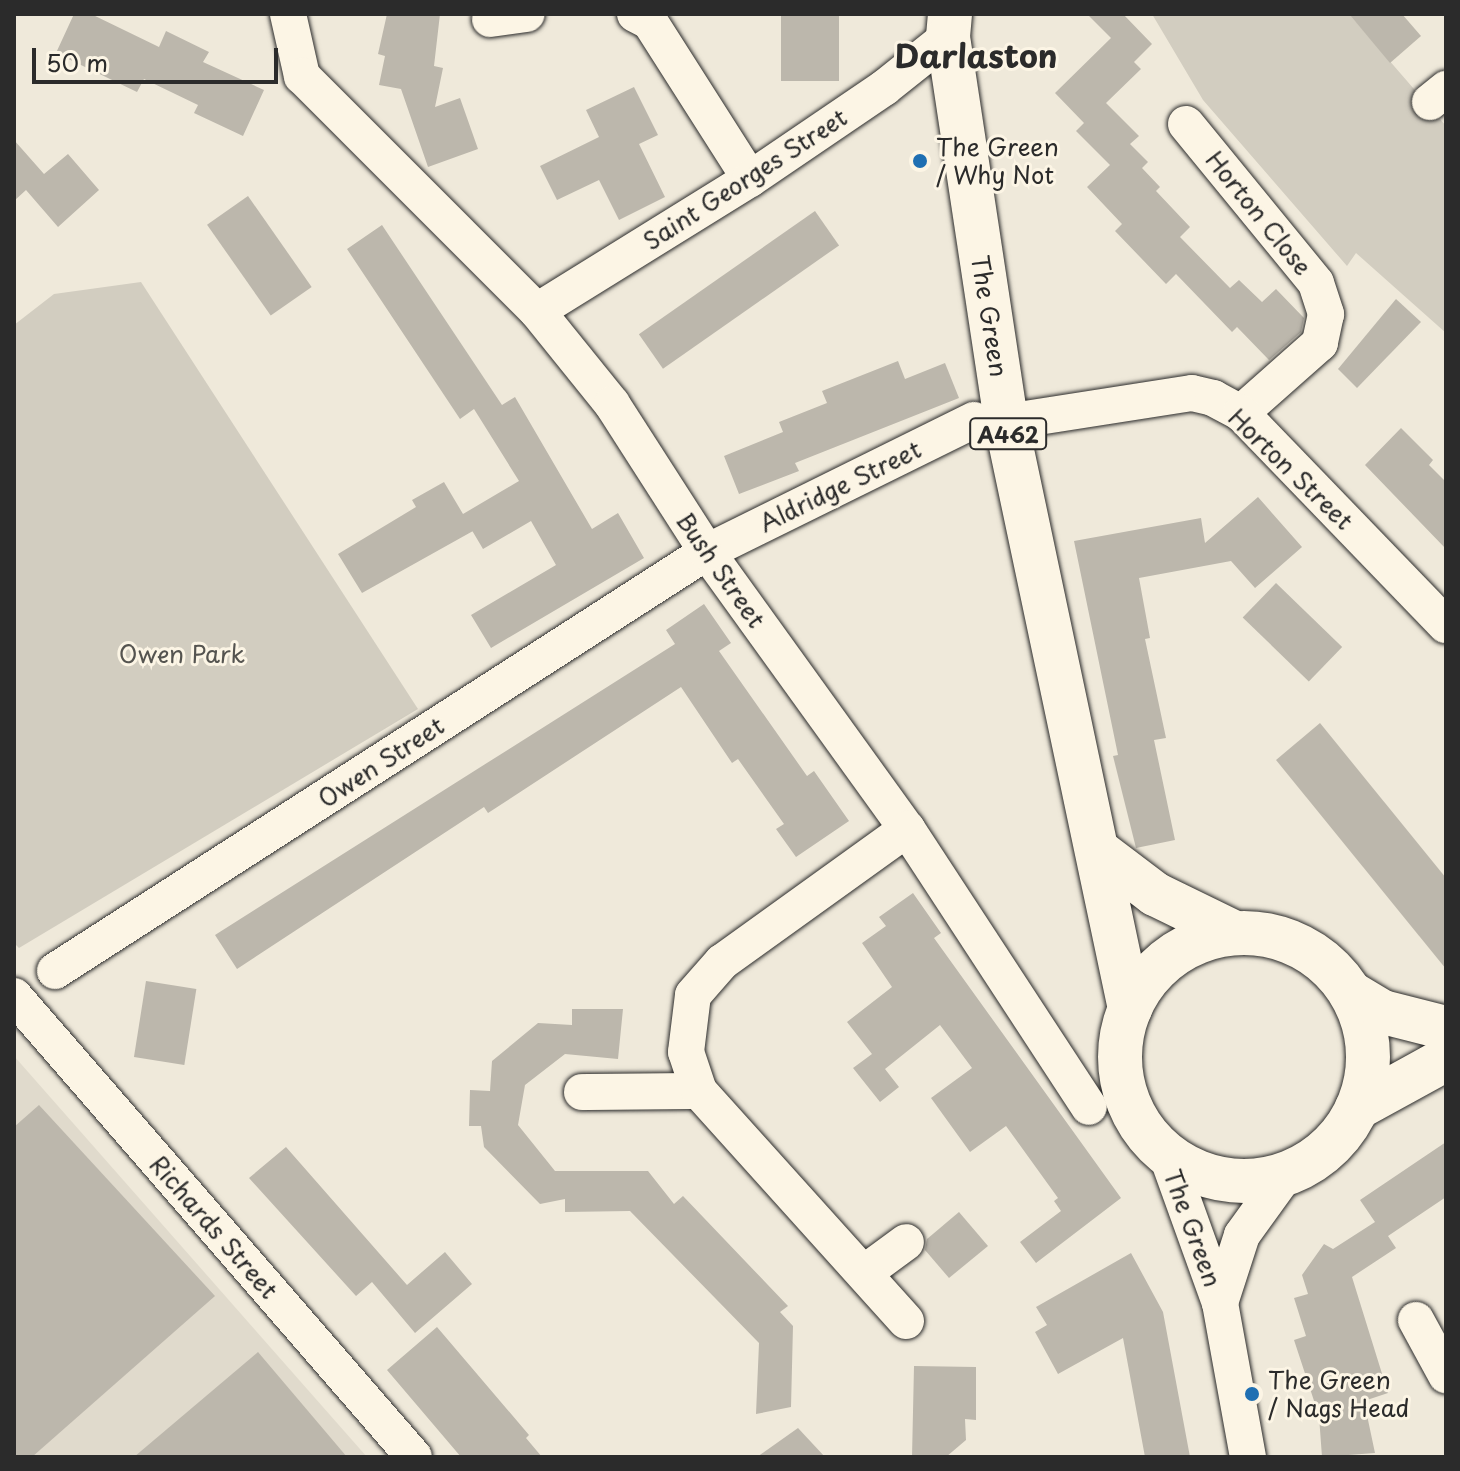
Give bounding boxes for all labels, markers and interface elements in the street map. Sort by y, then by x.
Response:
scale bar [36,32,282,82]
district label: Darlaston [894,36,1058,74]
text: 50 m [46,44,108,80]
street label: Saint Georges Street [636,101,854,257]
place label: The Green / Why Not [936,133,1060,189]
street label: Horton Close [1200,145,1318,281]
marker: The Green / Why Not [911,152,929,170]
street label: The Green [966,252,1014,380]
street label: Horton Street [1223,403,1359,535]
road number: A462 [968,416,1048,452]
street label: Aldridge Street [754,434,926,538]
street label: Bush Street [670,506,772,634]
park label: Owen Park [119,640,245,668]
street label: Owen Street [313,711,449,813]
street label: Richards Street [144,1150,284,1304]
street label: The Green [1158,1165,1228,1291]
place label: The Green / Nags Head [1268,1366,1411,1422]
marker: The Green / Nags Head [1243,1385,1261,1403]

